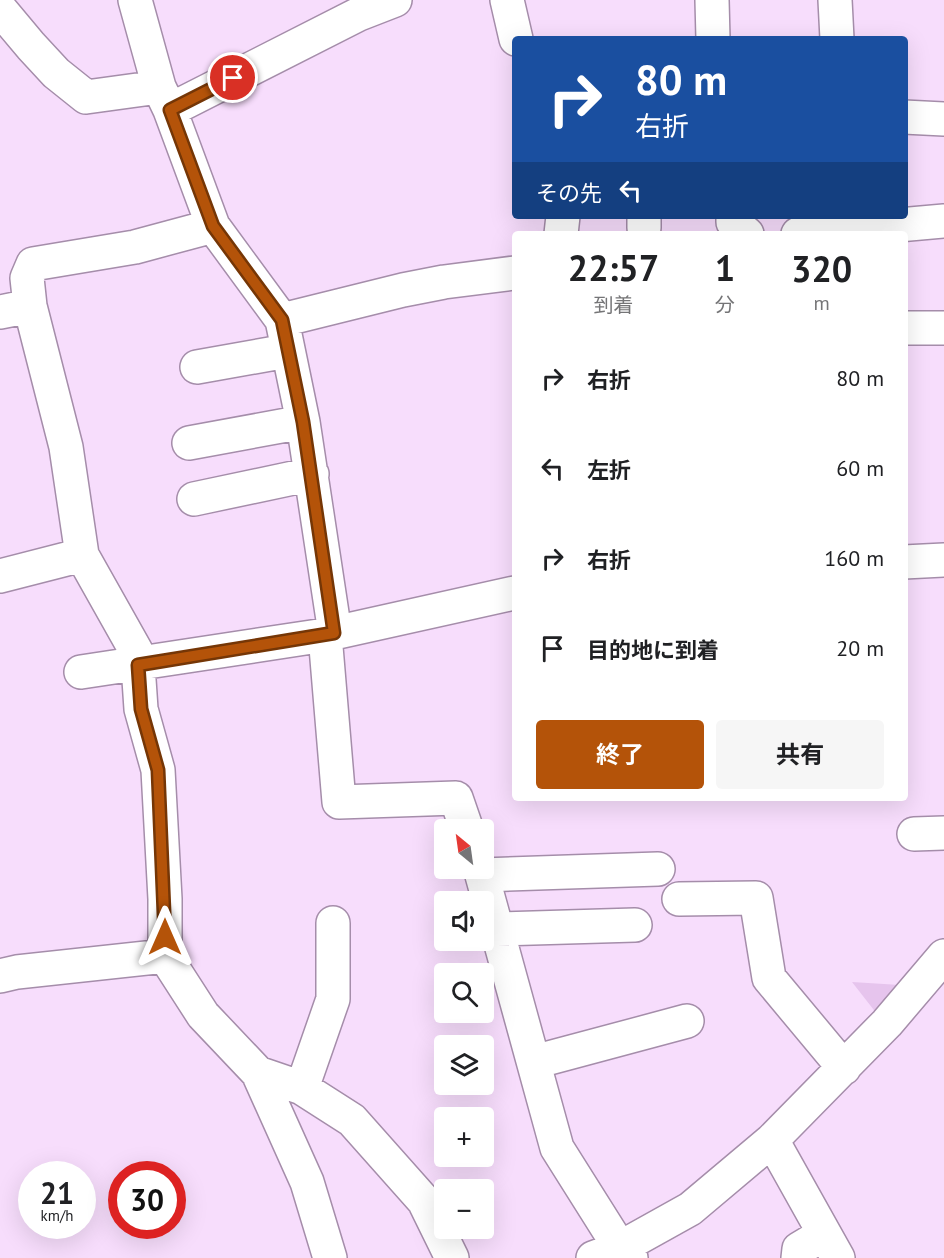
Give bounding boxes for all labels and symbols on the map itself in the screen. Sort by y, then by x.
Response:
pin [207,52,258,103]
north arrow [434,819,494,879]
position arrow [133,905,197,969]
speed limit sign: 30 [108,1161,186,1239]

